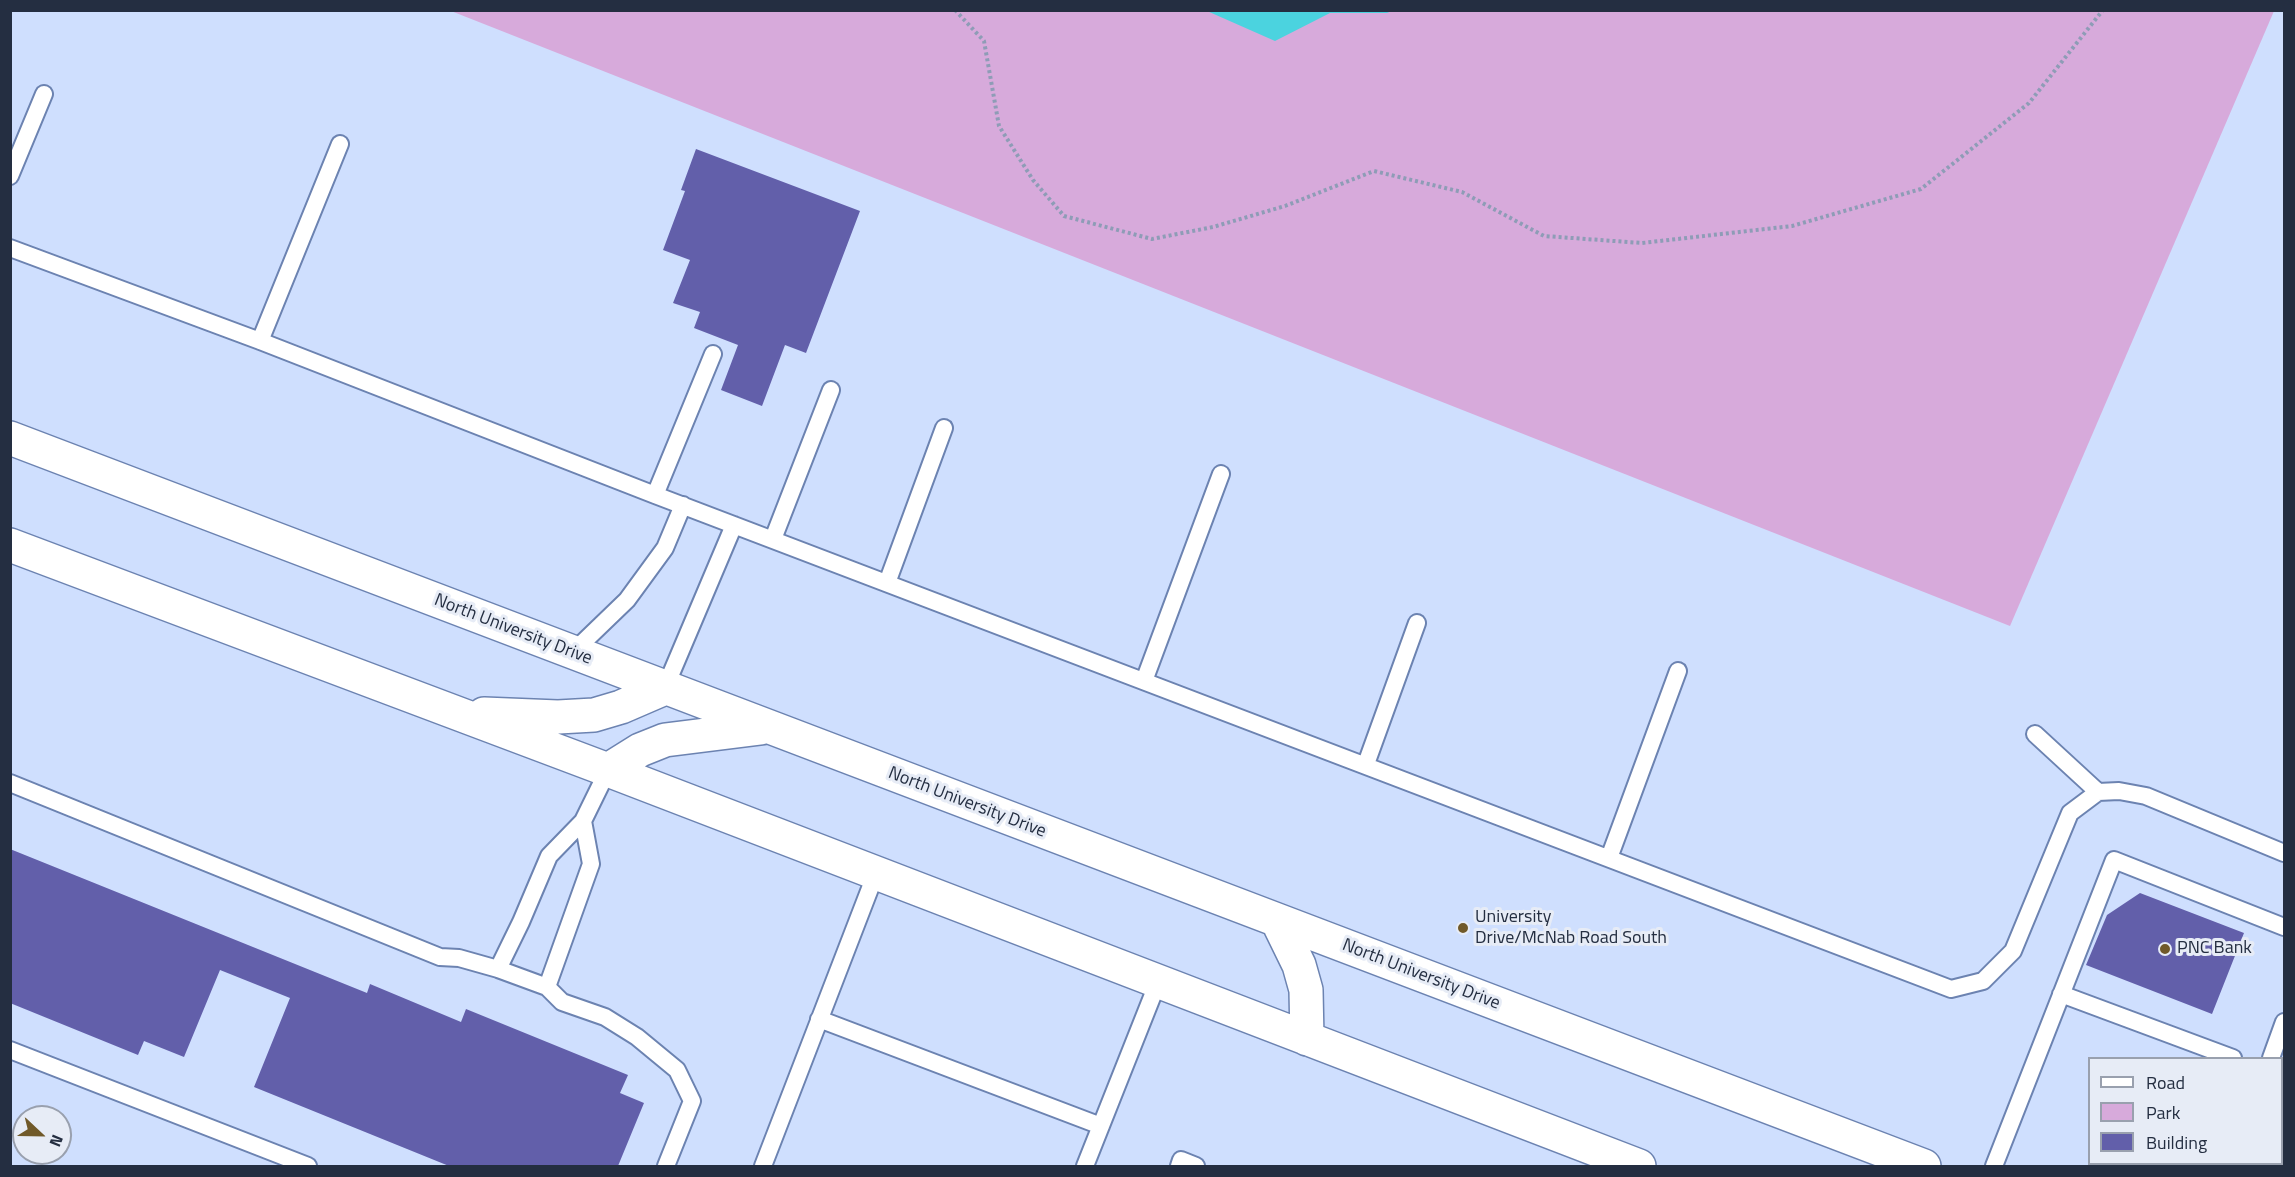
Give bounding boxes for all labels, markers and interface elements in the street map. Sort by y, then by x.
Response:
street label: North University Drive [431,590,595,670]
street label: North University Drive [885,763,1049,843]
place label: University Drive/McNab Road South [1475,907,1667,950]
marker: University Drive/McNab Road South [1456,921,1470,935]
street label: North University Drive [1339,935,1503,1015]
place label: PNC Bank [2177,938,2252,960]
marker: PNC Bank [2158,942,2172,956]
legend [2088,1057,2283,1165]
text: Road [2146,1069,2185,1096]
text: Park [2146,1099,2180,1126]
north arrow [12,1105,72,1165]
text: Building [2146,1129,2207,1156]
text: N [44,1131,70,1151]

